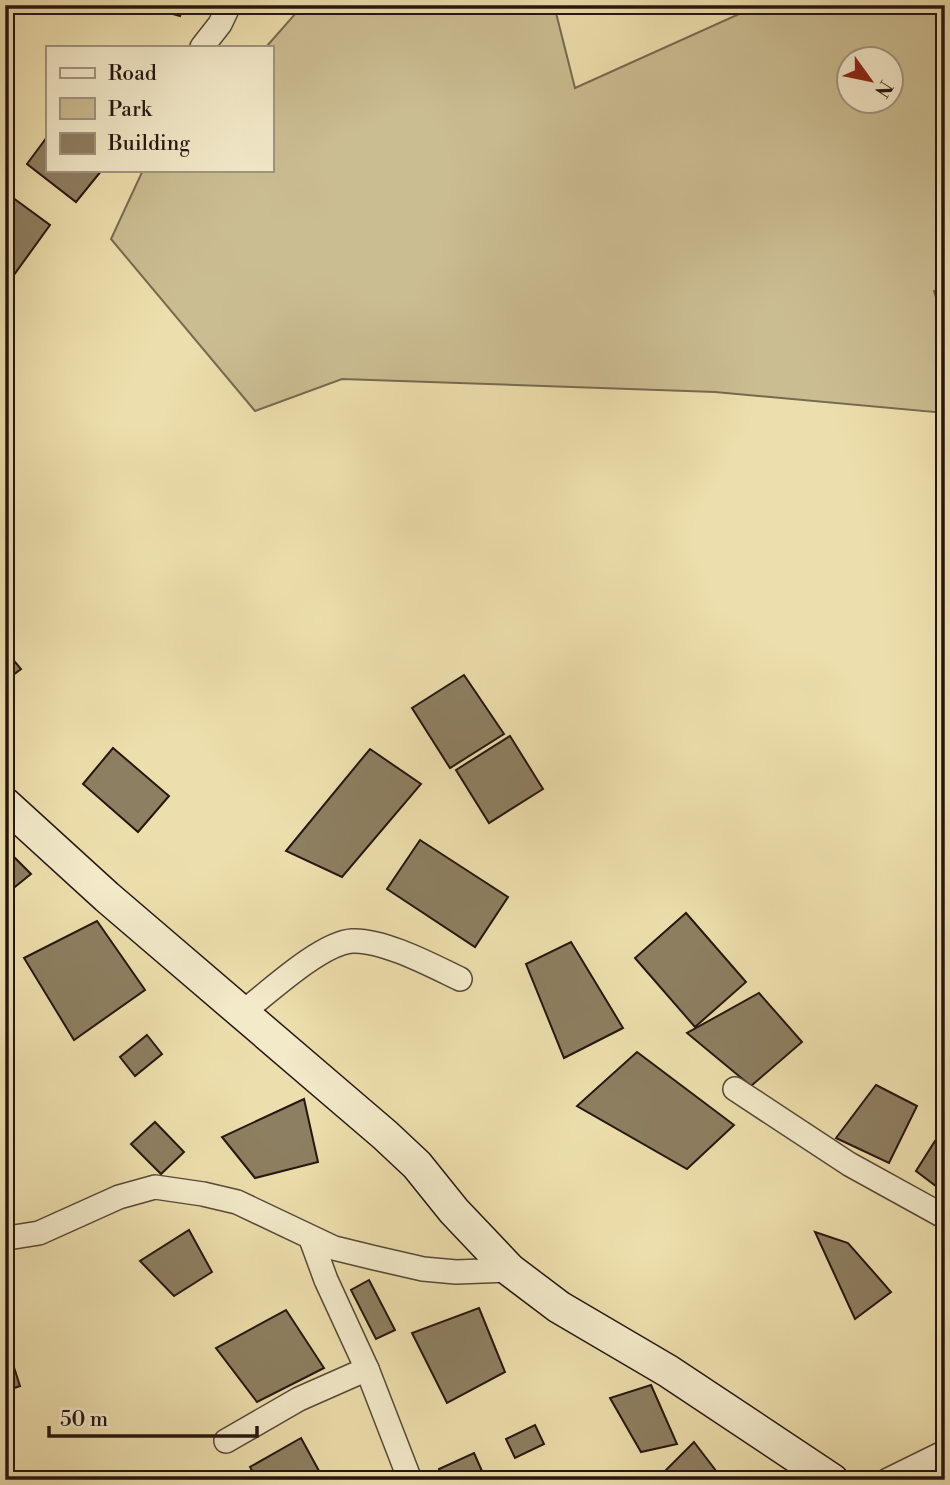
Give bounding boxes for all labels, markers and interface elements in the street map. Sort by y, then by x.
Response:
legend [46,46,273,172]
north arrow [834,46,904,116]
text: Road [108,61,157,87]
text: N [869,76,898,102]
text: Park [108,97,153,123]
text: Building [107,131,190,157]
scale bar [49,1394,257,1438]
text: 50 m [60,1407,108,1433]

